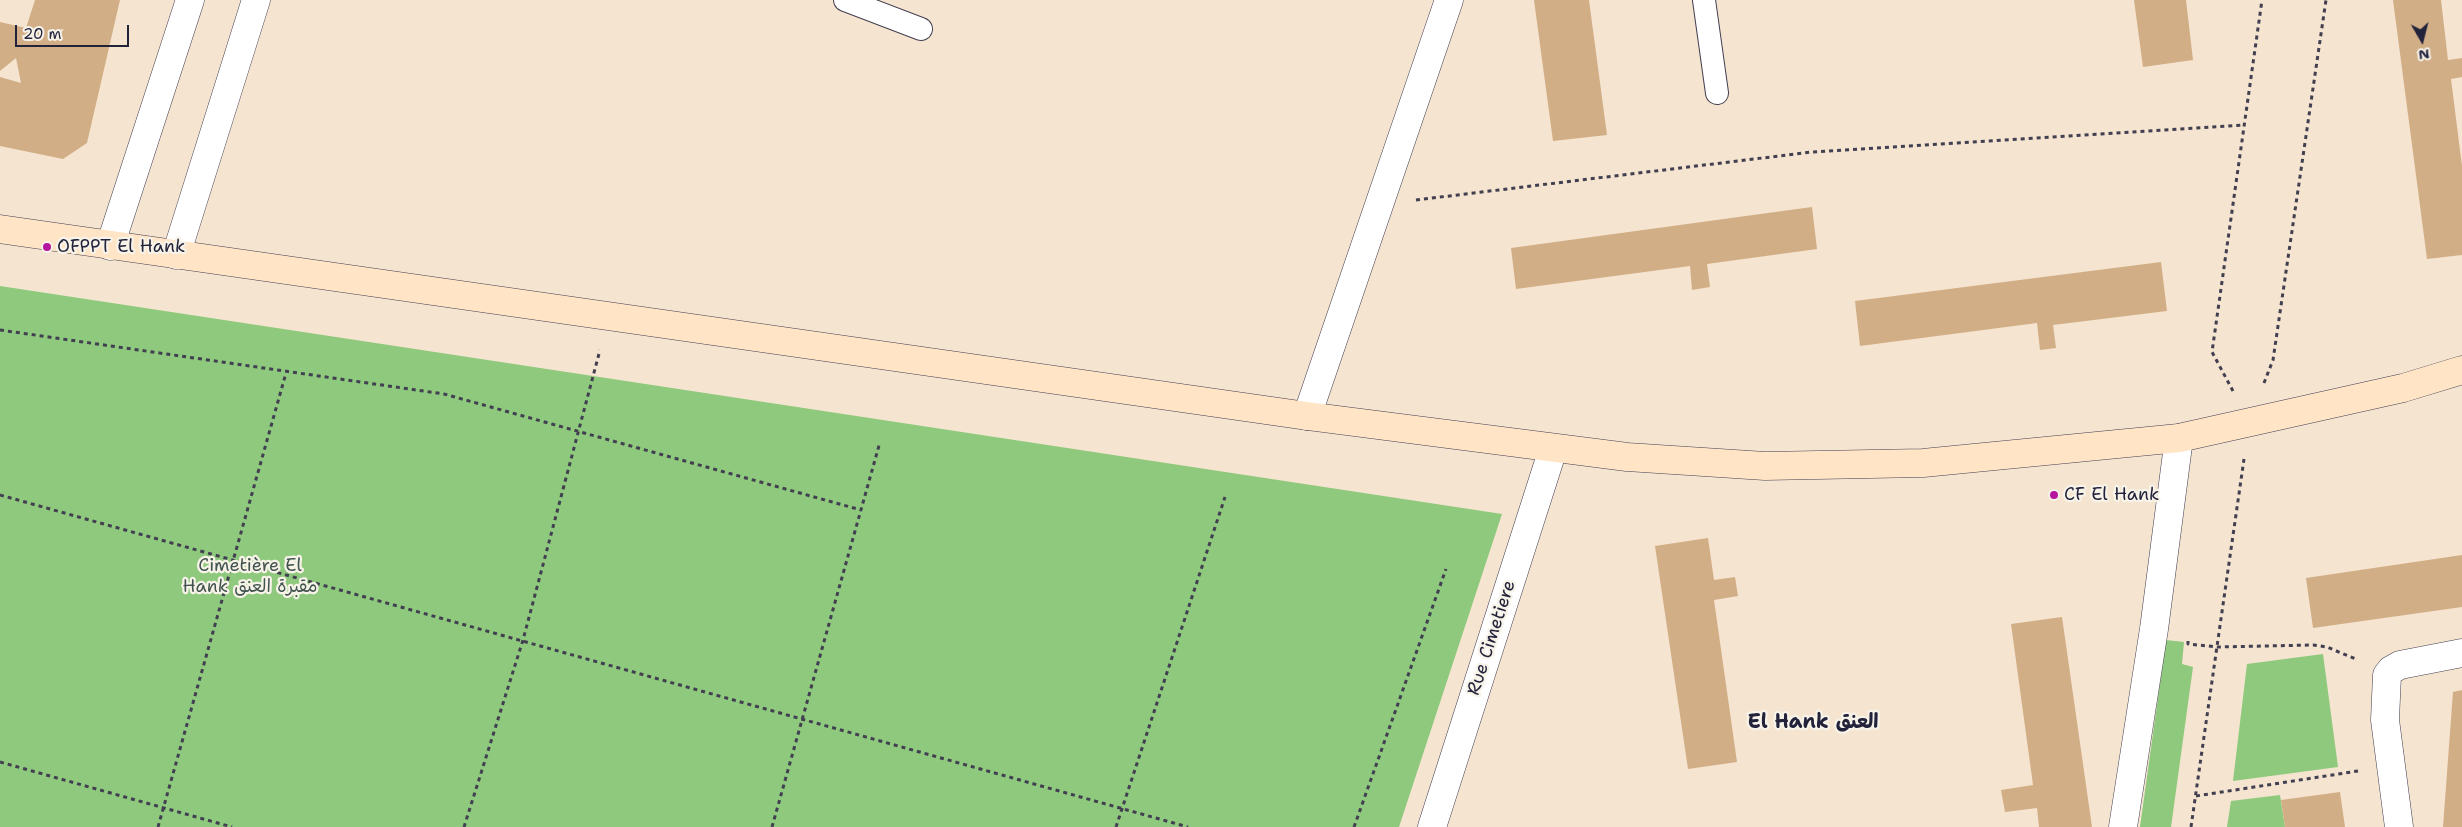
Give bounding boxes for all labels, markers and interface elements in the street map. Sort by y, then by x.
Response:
scale bar [18,15,131,47]
north arrow [2397,15,2447,65]
text: 20 m [23,24,62,44]
text: N [2417,45,2431,65]
place label: OFPPT El Hank [57,236,185,258]
marker: OFPPT El Hank [41,241,53,253]
place label: CF El Hank [2064,484,2159,506]
marker: CF El Hank [2048,489,2060,501]
park label: Cimetière El Hank مقبرة العنق [183,555,317,598]
street label: Rue Cimetiere [1463,578,1521,698]
district label: El Hank العنق [1748,711,1878,735]

